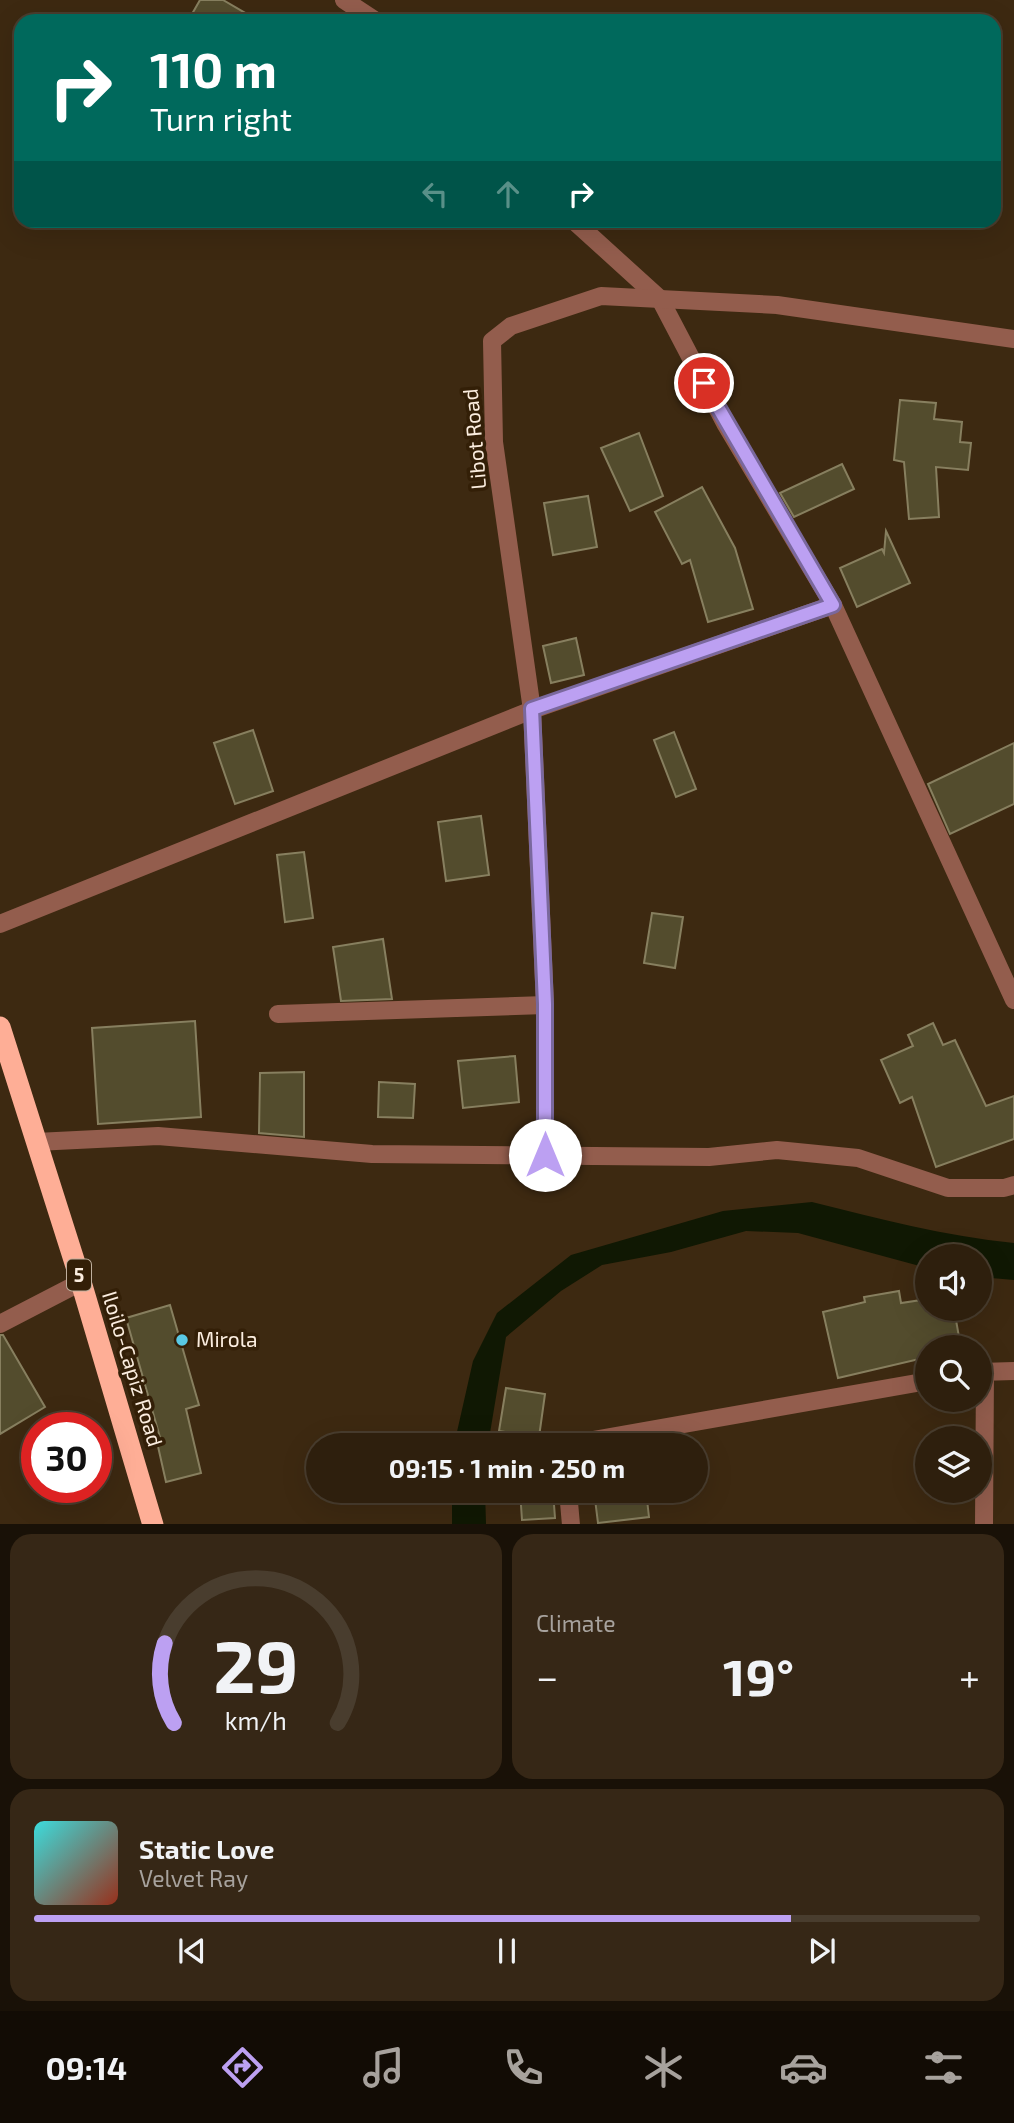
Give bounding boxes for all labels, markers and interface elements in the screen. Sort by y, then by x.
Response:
text: 110 m [150,39,277,98]
icon: right [35,42,126,133]
text: Turn right [150,99,292,137]
icon: left [416,175,454,213]
icon: ahead [489,175,527,213]
icon: right [562,175,600,213]
pin [674,353,734,413]
icon: arrive [685,364,723,402]
street label: Libot Road [457,388,490,490]
position arrow [508,1118,582,1192]
map controls [915,1244,992,1503]
button: sound [915,1244,992,1321]
road number: 5 [67,1260,91,1290]
street label: Iloilo-Capiz Road [98,1288,169,1449]
place label: Mirola [196,1326,257,1351]
marker: Mirola [174,1332,190,1348]
button: search [915,1335,992,1412]
speed limit sign: 30 [21,1412,112,1503]
button: layers [915,1426,992,1503]
text: 09:15 · 1 min · 250 m [389,1452,625,1483]
text: Climate [536,1609,616,1637]
text: 29 [213,1620,299,1708]
text: 19° [723,1644,794,1706]
text: − [536,1653,558,1699]
text: + [959,1653,980,1699]
text: km/h [225,1704,287,1734]
text: Static Love [139,1833,275,1864]
text: Velvet Ray [139,1864,248,1892]
icon: previous [173,1932,211,1970]
icon: pause [488,1932,526,1970]
icon: next [803,1932,841,1970]
icon: directions [218,2043,267,2092]
icon: music [359,2043,408,2092]
icon: phone [499,2043,548,2092]
icon: climate [639,2043,688,2092]
icon: car [779,2043,828,2092]
icon: filters [919,2043,968,2092]
text: 09:14 [46,2048,127,2086]

